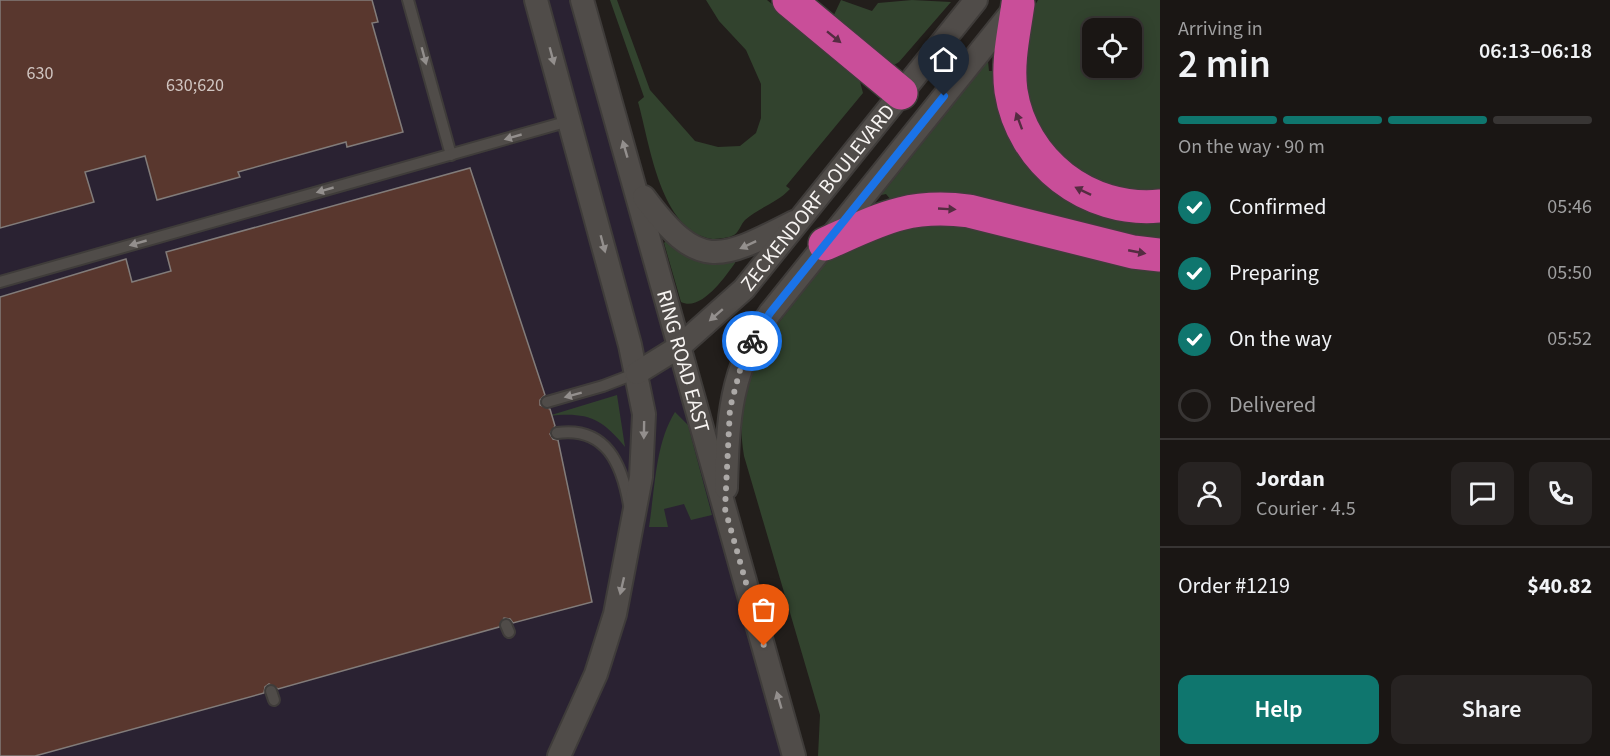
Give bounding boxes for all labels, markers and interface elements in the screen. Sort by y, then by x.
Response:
text: Arriving in [1178,15,1263,43]
map controls [1082,18,1142,78]
button: locate [1082,18,1142,78]
one-way arrow [826,31,842,44]
pin [918,34,969,96]
text: 06:13–06:18 [1479,35,1592,67]
text: 2 min [1178,37,1271,93]
icon: home [927,43,960,76]
one-way arrow [547,47,557,66]
one-way arrow [420,48,429,66]
house number: 630 [27,61,53,86]
house number: 630;620 [166,73,224,98]
street label: ZECKENDORF BOULEVARD [733,97,902,297]
one-way arrow [1014,112,1024,130]
one-way arrow [504,133,522,142]
text: On the way · 90 m [1178,133,1325,161]
one-way arrow [620,140,629,158]
one-way arrow [316,186,334,195]
one-way arrow [1075,186,1092,196]
icon: check [1178,191,1211,224]
text: Confirmed [1229,191,1326,223]
text: 05:46 [1547,193,1592,221]
one-way arrow [937,204,956,214]
one-way arrow [599,236,608,254]
one-way arrow [129,239,147,248]
one-way arrow [739,240,757,250]
one-way arrow [1127,248,1146,257]
icon: check [1178,257,1211,290]
text: Preparing [1229,257,1319,289]
text: 05:50 [1547,259,1592,287]
street label: RING ROAD EAST [649,286,718,436]
one-way arrow [709,308,724,321]
courier [722,311,782,371]
icon: check [1178,323,1211,356]
text: On the way [1229,323,1332,355]
icon: bike [736,325,769,358]
text: 05:52 [1547,325,1592,353]
text: Delivered [1229,389,1316,421]
one-way arrow [563,391,581,400]
one-way arrow [639,421,649,440]
button: person [1178,462,1241,525]
button: chat [1451,462,1514,525]
button: phone [1529,462,1592,525]
text: Jordan [1256,463,1325,495]
text: Courier · 4.5 [1256,495,1356,523]
text: Order #1219 [1178,570,1290,602]
text: $40.82 [1527,570,1592,602]
one-way arrow [617,577,626,596]
pin [738,584,789,646]
icon: bag [747,593,780,626]
button: Help [1178,675,1379,744]
button: Share [1391,675,1592,744]
one-way arrow [773,691,783,709]

